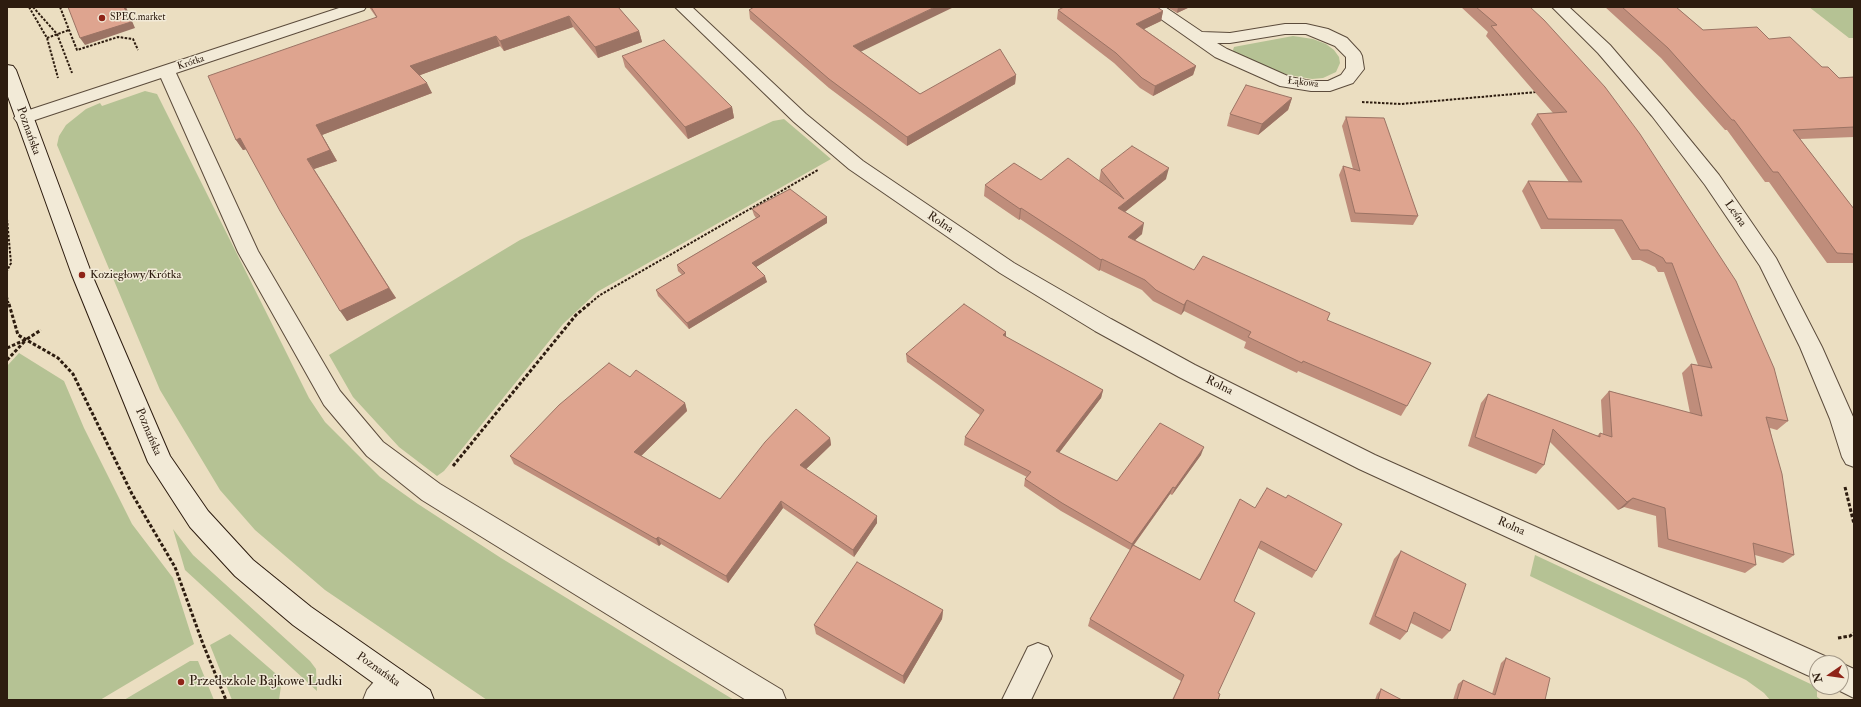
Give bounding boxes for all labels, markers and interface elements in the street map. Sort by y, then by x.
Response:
place label: SPEC.market [110,12,165,24]
marker: SPEC.market [97,13,107,23]
street label: Krótka [176,53,206,73]
street label: Łąkowa [1287,75,1319,91]
street label: Poznańska [13,105,43,157]
street label: Leśna [1721,198,1749,230]
street label: Rolna [924,209,956,237]
place label: Koziegłowy/Krótka [90,268,181,282]
marker: Koziegłowy/Krótka [77,270,87,280]
street label: Rolna [1203,373,1235,399]
street label: Poznańska [132,406,164,458]
street label: Rolna [1495,515,1527,539]
street label: Poznańska [353,650,403,690]
north arrow [1809,655,1849,695]
text: N [1810,671,1825,684]
place label: Przedszkole Bajkowe Ludki [189,674,342,690]
marker: Przedszkole Bajkowe Ludki [176,677,186,687]

